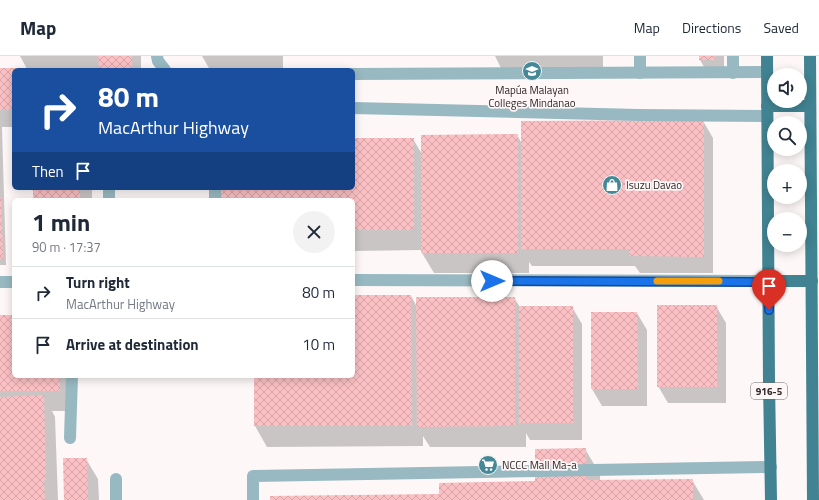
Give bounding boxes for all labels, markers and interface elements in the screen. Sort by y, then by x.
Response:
text: Map [20,13,56,42]
text: Map [634,17,660,38]
text: Directions [682,17,741,38]
text: Saved [763,17,799,38]
school or university icon: Mapúa Malayan Colleges Mindanao [521,60,543,82]
map controls [767,68,807,252]
button: sound [767,68,807,108]
text: 80 m [98,75,159,118]
place label: Mapúa Malayan Colleges Mindanao [488,82,576,111]
icon: right [32,84,84,136]
text: MacArthur Highway [98,114,249,141]
button: search [767,116,807,156]
text: Then [32,160,64,183]
icon: arrive [72,160,94,182]
button: + [767,164,807,204]
shop icon: Isuzu Davao [601,174,623,196]
place label: Isuzu Davao [626,177,682,193]
text: 1 min [32,204,90,240]
button: close [293,211,335,253]
button: − [767,212,807,252]
text: 90 m · 17:37 [32,237,101,257]
position arrow [471,260,513,302]
pin [752,269,786,310]
text: Turn right [66,271,130,294]
icon: arrive [758,275,780,297]
text: 80 m [302,281,335,304]
icon: right [32,282,54,304]
text: MacArthur Highway [66,294,175,314]
text: Arrive at destination [66,333,199,356]
text: 10 m [302,333,335,356]
icon: arrive [32,334,54,356]
road number: 916-5 [751,383,787,399]
supermarket icon: NCCC Mall Ma-a [477,454,499,476]
place label: NCCC Mall Ma-a [502,457,577,473]

